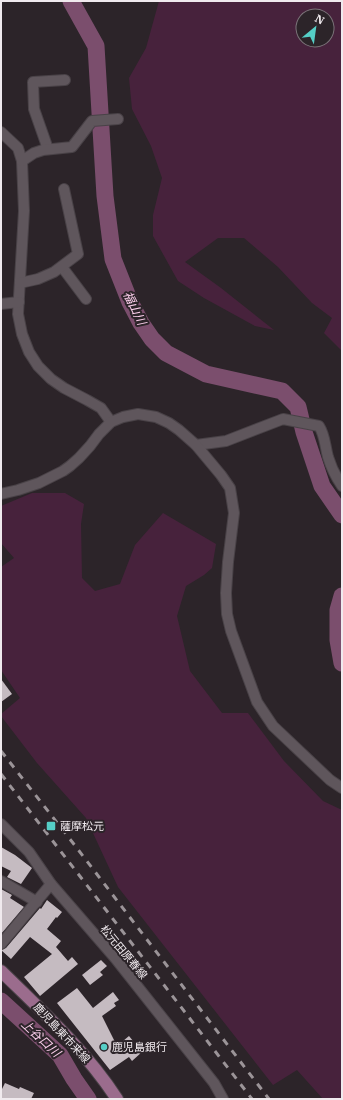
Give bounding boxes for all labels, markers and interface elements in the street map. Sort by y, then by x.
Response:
north arrow [295,8,335,48]
text: N [313,11,327,28]
water label: 福山川 [120,289,151,329]
place label: 薩摩松元 [60,819,104,833]
marker: 薩摩松元 [45,820,57,832]
street label: 松元田原春線 [97,922,151,982]
street label: 鹿児島東市来線 [31,1000,93,1066]
water label: 上谷口川 [18,1016,65,1061]
place label: 鹿児島銀行 [112,1040,167,1054]
marker: 鹿児島銀行 [99,1042,109,1052]

